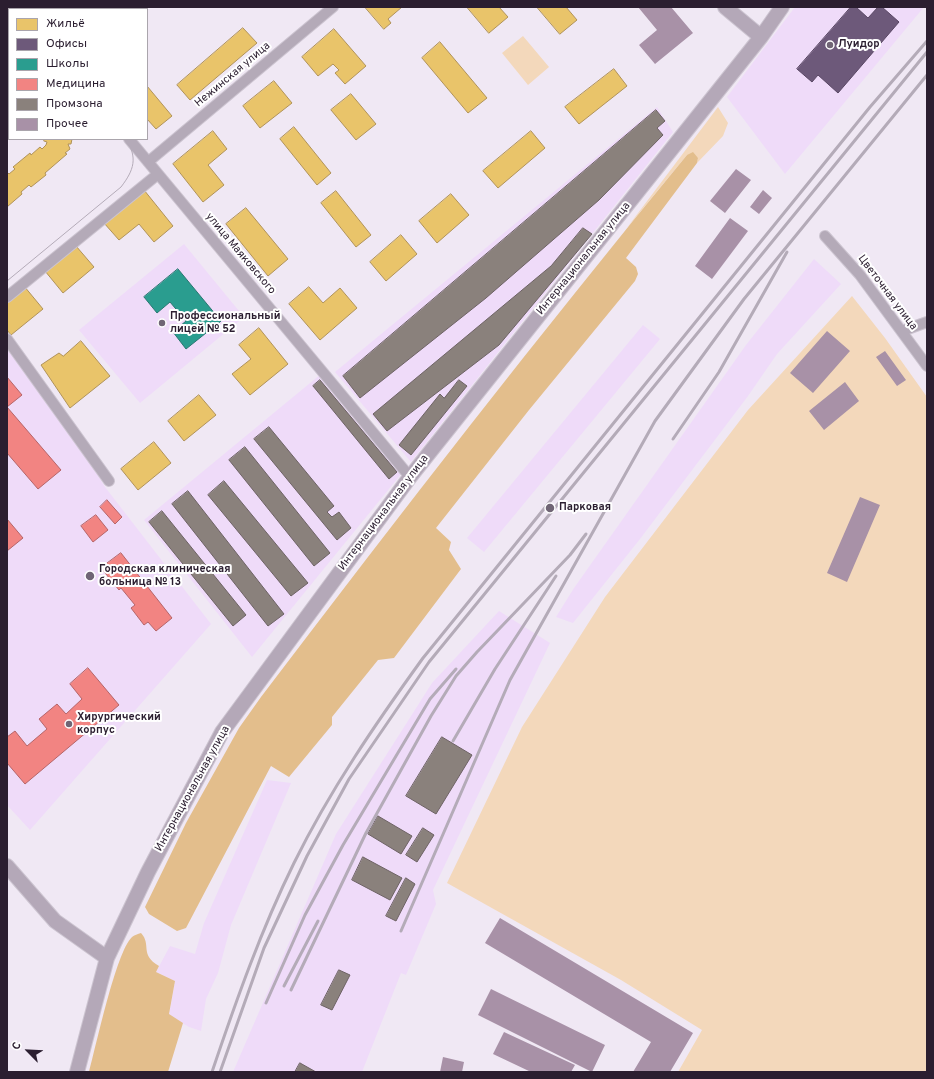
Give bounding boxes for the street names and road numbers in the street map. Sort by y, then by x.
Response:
street label: Нежинская улица [193,40,273,110]
street label: Интернациональная улица [534,200,634,318]
street label: улица Маяковского [202,211,278,297]
street label: Цветочная улица [854,253,920,333]
street label: Интернациональная улица [336,453,432,573]
street label: Интернациональная улица [153,724,233,854]

